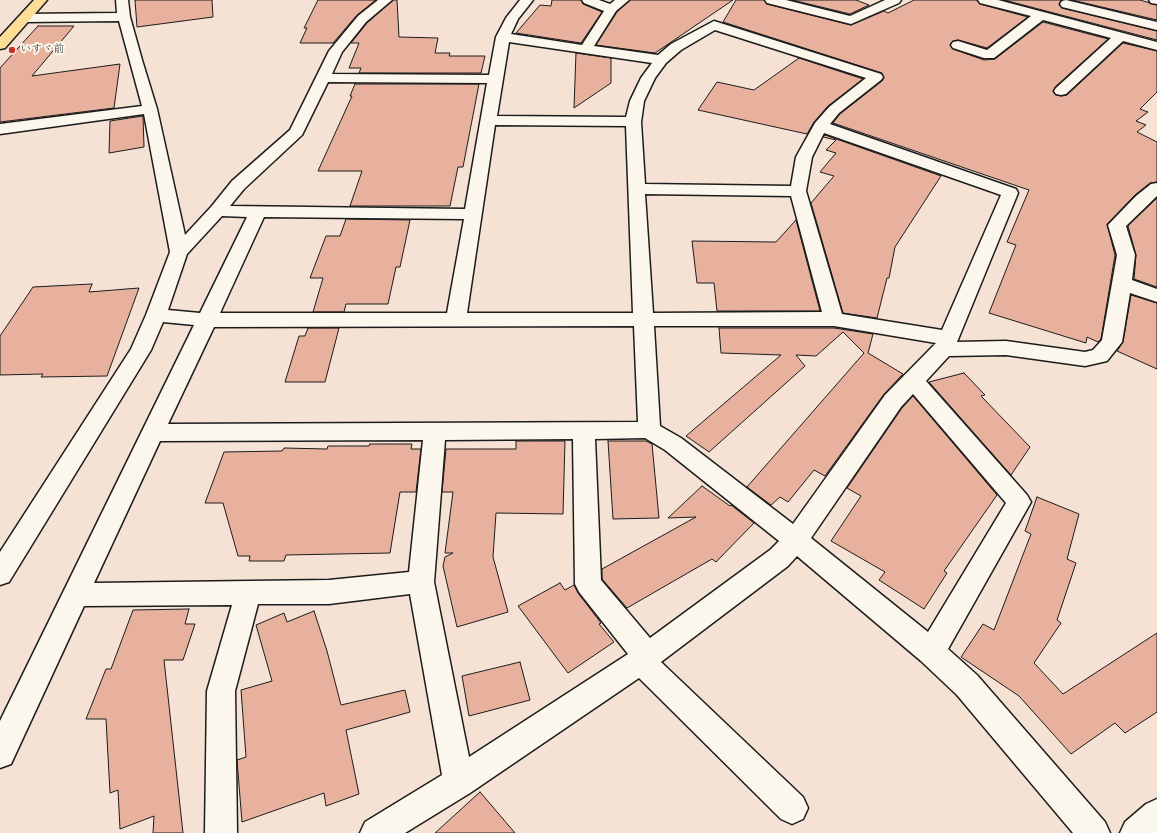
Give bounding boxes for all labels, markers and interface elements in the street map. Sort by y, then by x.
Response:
place label: いすゞ前 [20,43,64,57]
marker: いすゞ前 [7,45,17,55]

